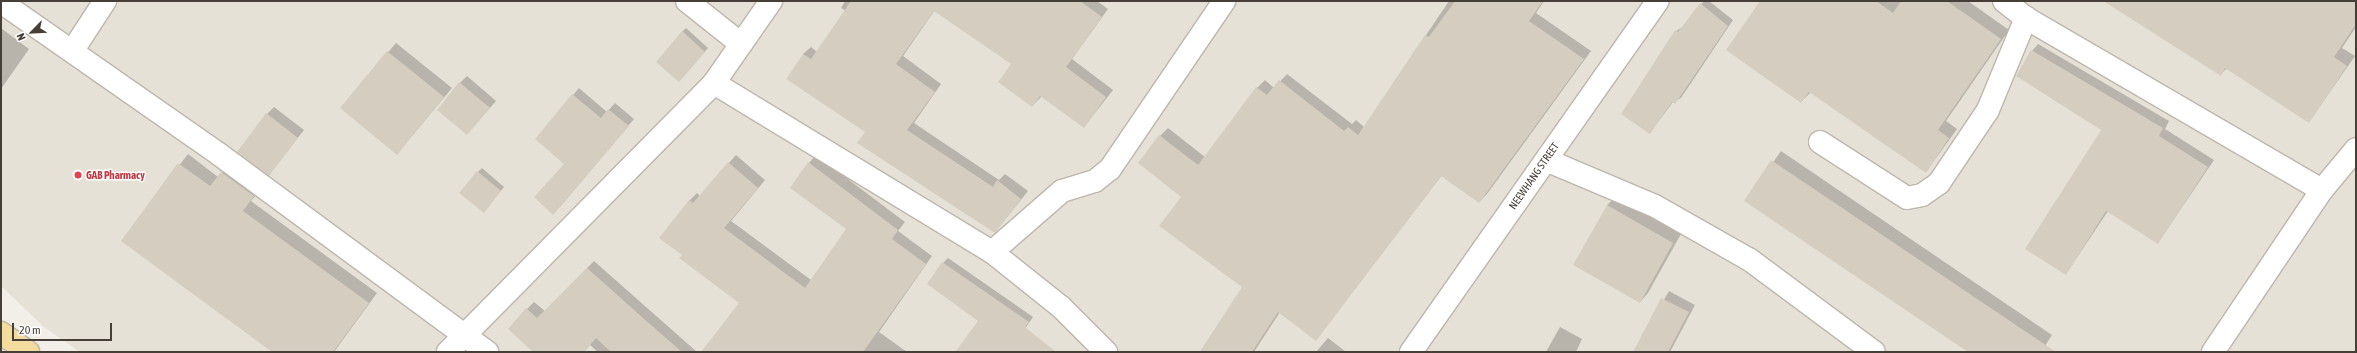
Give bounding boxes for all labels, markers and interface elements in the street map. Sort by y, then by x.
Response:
north arrow [12,12,52,52]
text: N [14,31,28,42]
street label: NEEWHANG STREET [1506,140,1562,212]
place label: GAB Pharmacy [86,168,145,182]
marker: GAB Pharmacy [73,170,83,180]
scale bar [14,315,114,341]
text: 20 m [19,323,41,337]

